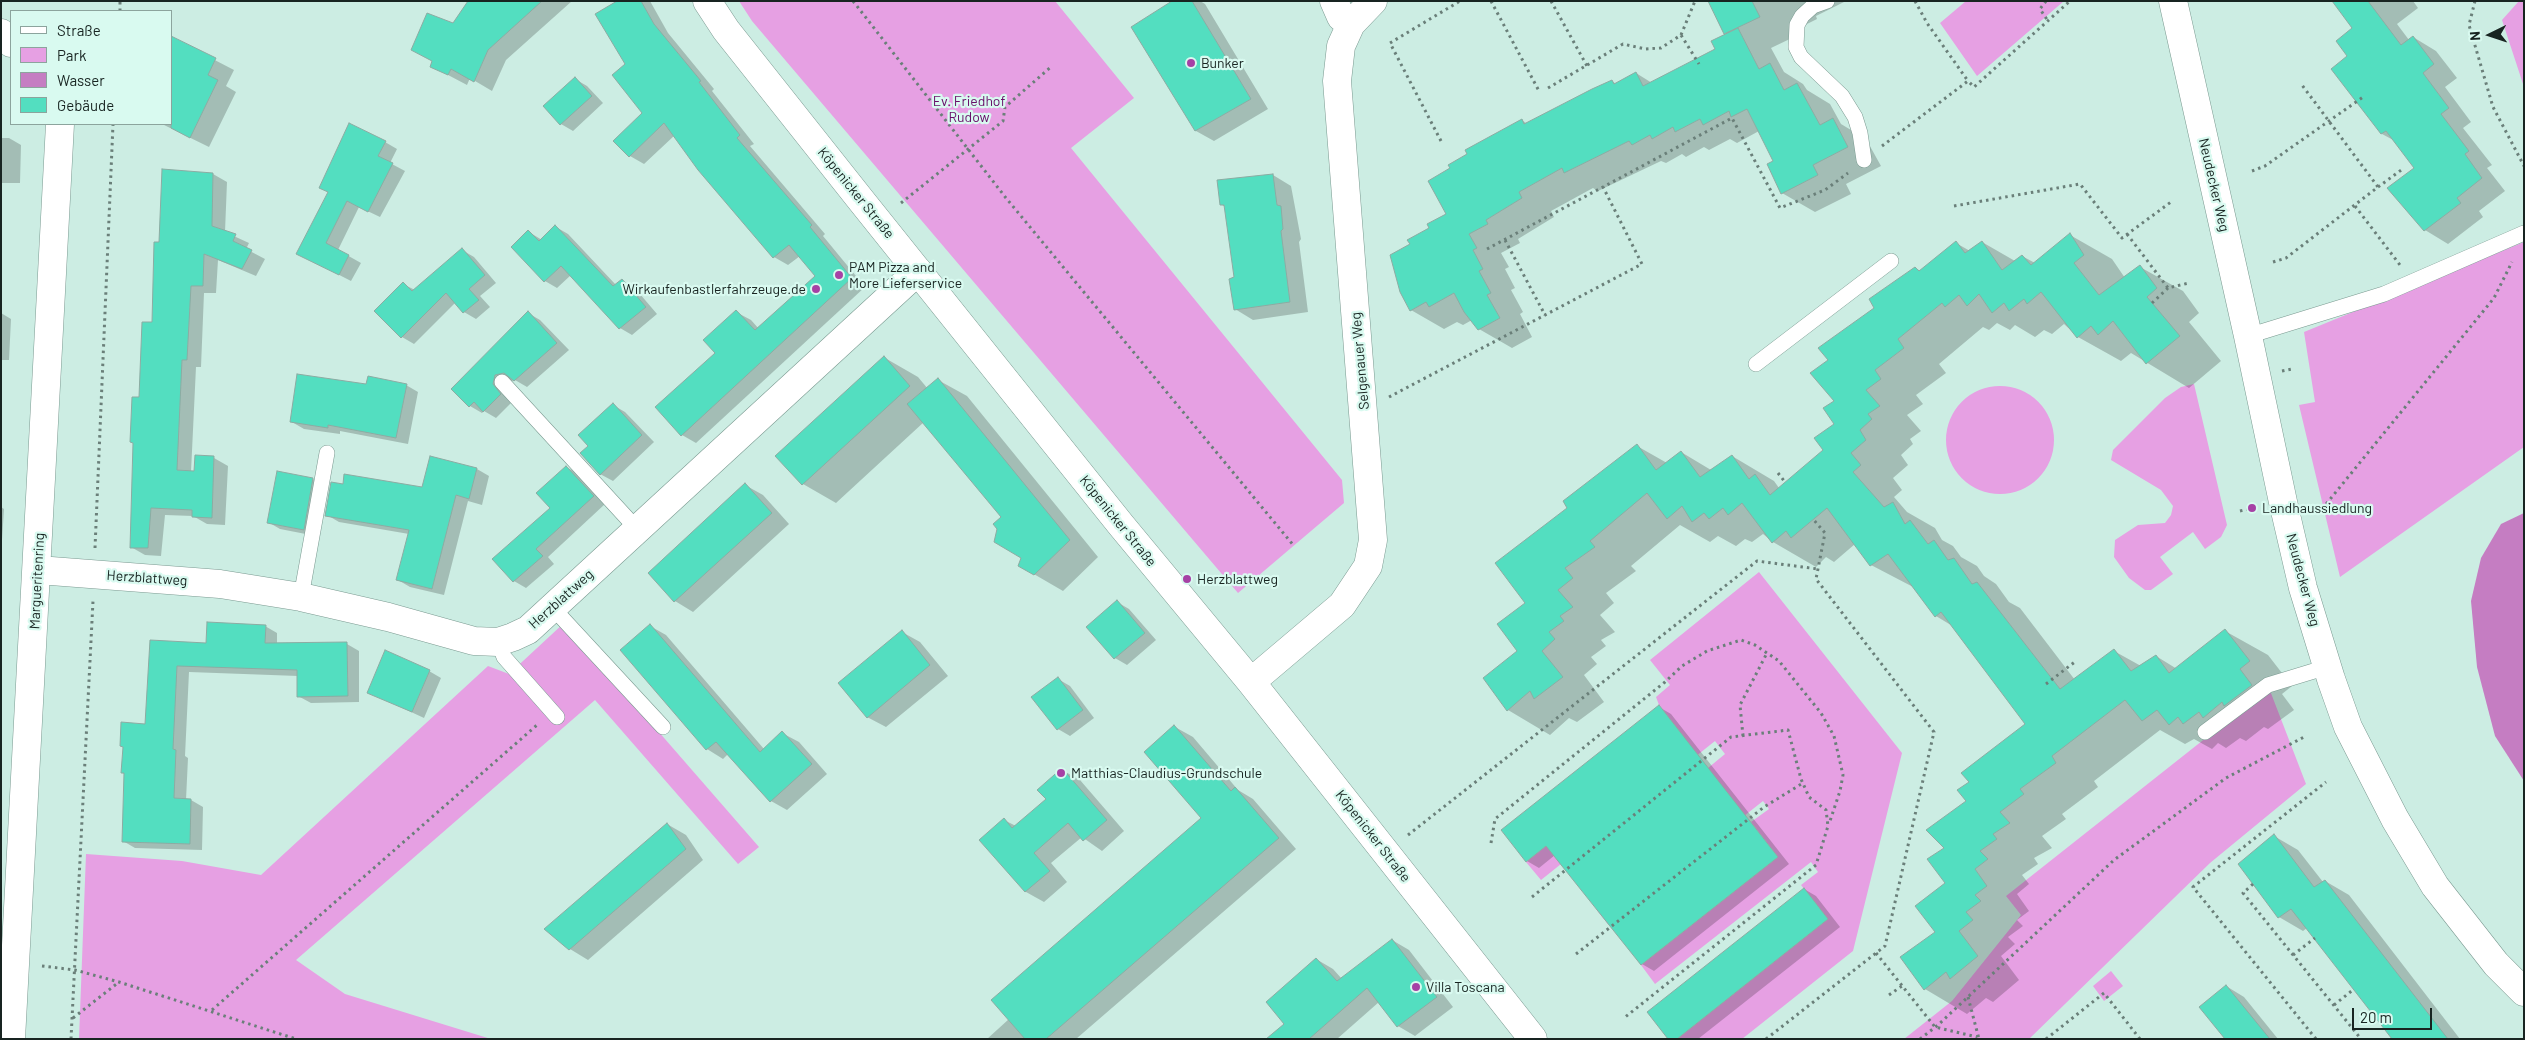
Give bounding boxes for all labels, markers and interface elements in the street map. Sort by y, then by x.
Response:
legend [10,10,172,125]
north arrow [2465,10,2515,60]
text: Straße [57,21,101,39]
text: N [2466,31,2483,41]
text: Park [57,46,86,64]
place label: Bunker [1201,55,1244,71]
marker: Bunker [1185,57,1197,69]
text: Wasser [57,71,105,89]
park label: Ev. Friedhof Rudow [933,93,1005,125]
text: Gebäude [57,96,114,114]
street label: Neudecker Weg [2195,137,2233,233]
street label: Köpenicker Straße [814,144,898,242]
place label: PAM Pizza and More Lieferservice [849,259,962,292]
marker: PAM Pizza and More Lieferservice [833,269,845,281]
place label: Wirkaufenbastlerfahrzeuge.de [622,281,806,297]
marker: Wirkaufenbastlerfahrzeuge.de [810,283,822,295]
street label: Selgenauer Weg [1347,311,1373,411]
street label: Köpenicker Straße [1076,472,1160,570]
place label: Landhaussiedlung [2262,500,2372,516]
marker: Landhaussiedlung [2246,502,2258,514]
street label: Margueritenring [26,532,48,630]
street label: Neudecker Weg [2283,532,2323,628]
street label: Herzblattweg [525,566,597,632]
street label: Herzblattweg [106,567,188,589]
place label: Herzblattweg [1197,571,1278,587]
marker: Herzblattweg [1181,573,1193,585]
place label: Matthias-Claudius-Grundschule [1071,765,1262,781]
marker: Matthias-Claudius-Grundschule [1055,767,1067,779]
street label: Köpenicker Straße [1332,787,1414,885]
place label: Villa Toscana [1426,979,1505,995]
marker: Villa Toscana [1410,981,1422,993]
scale bar [2355,998,2435,1030]
text: 20 m [2360,1008,2392,1026]

